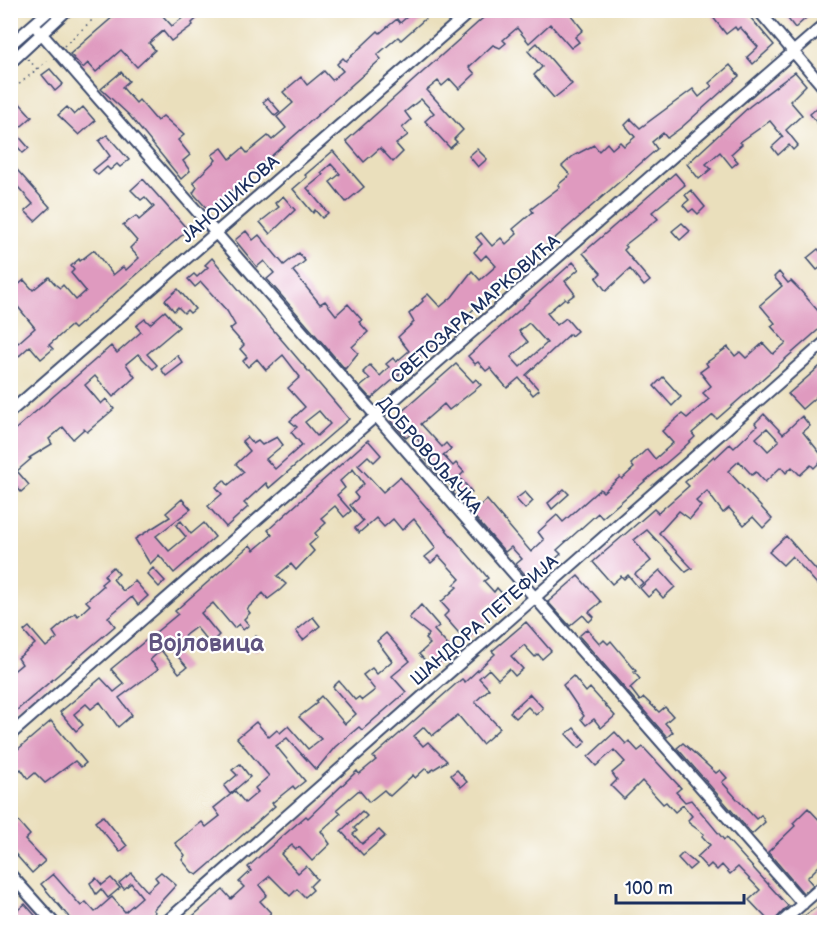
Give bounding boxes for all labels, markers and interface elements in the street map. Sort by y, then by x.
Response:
street label: ЈАНОШИКОВА [177,151,284,248]
street label: СВЕТОЗАРА МАРКОВИЋА [387,230,564,388]
street label: ДОБРОВОЉАЧКА [373,392,486,518]
street label: ШАНДОРА ПЕТЕФИЈА [406,551,562,690]
district label: Војловица [148,629,265,658]
scale bar [616,867,744,905]
text: 100 m [625,878,673,899]

